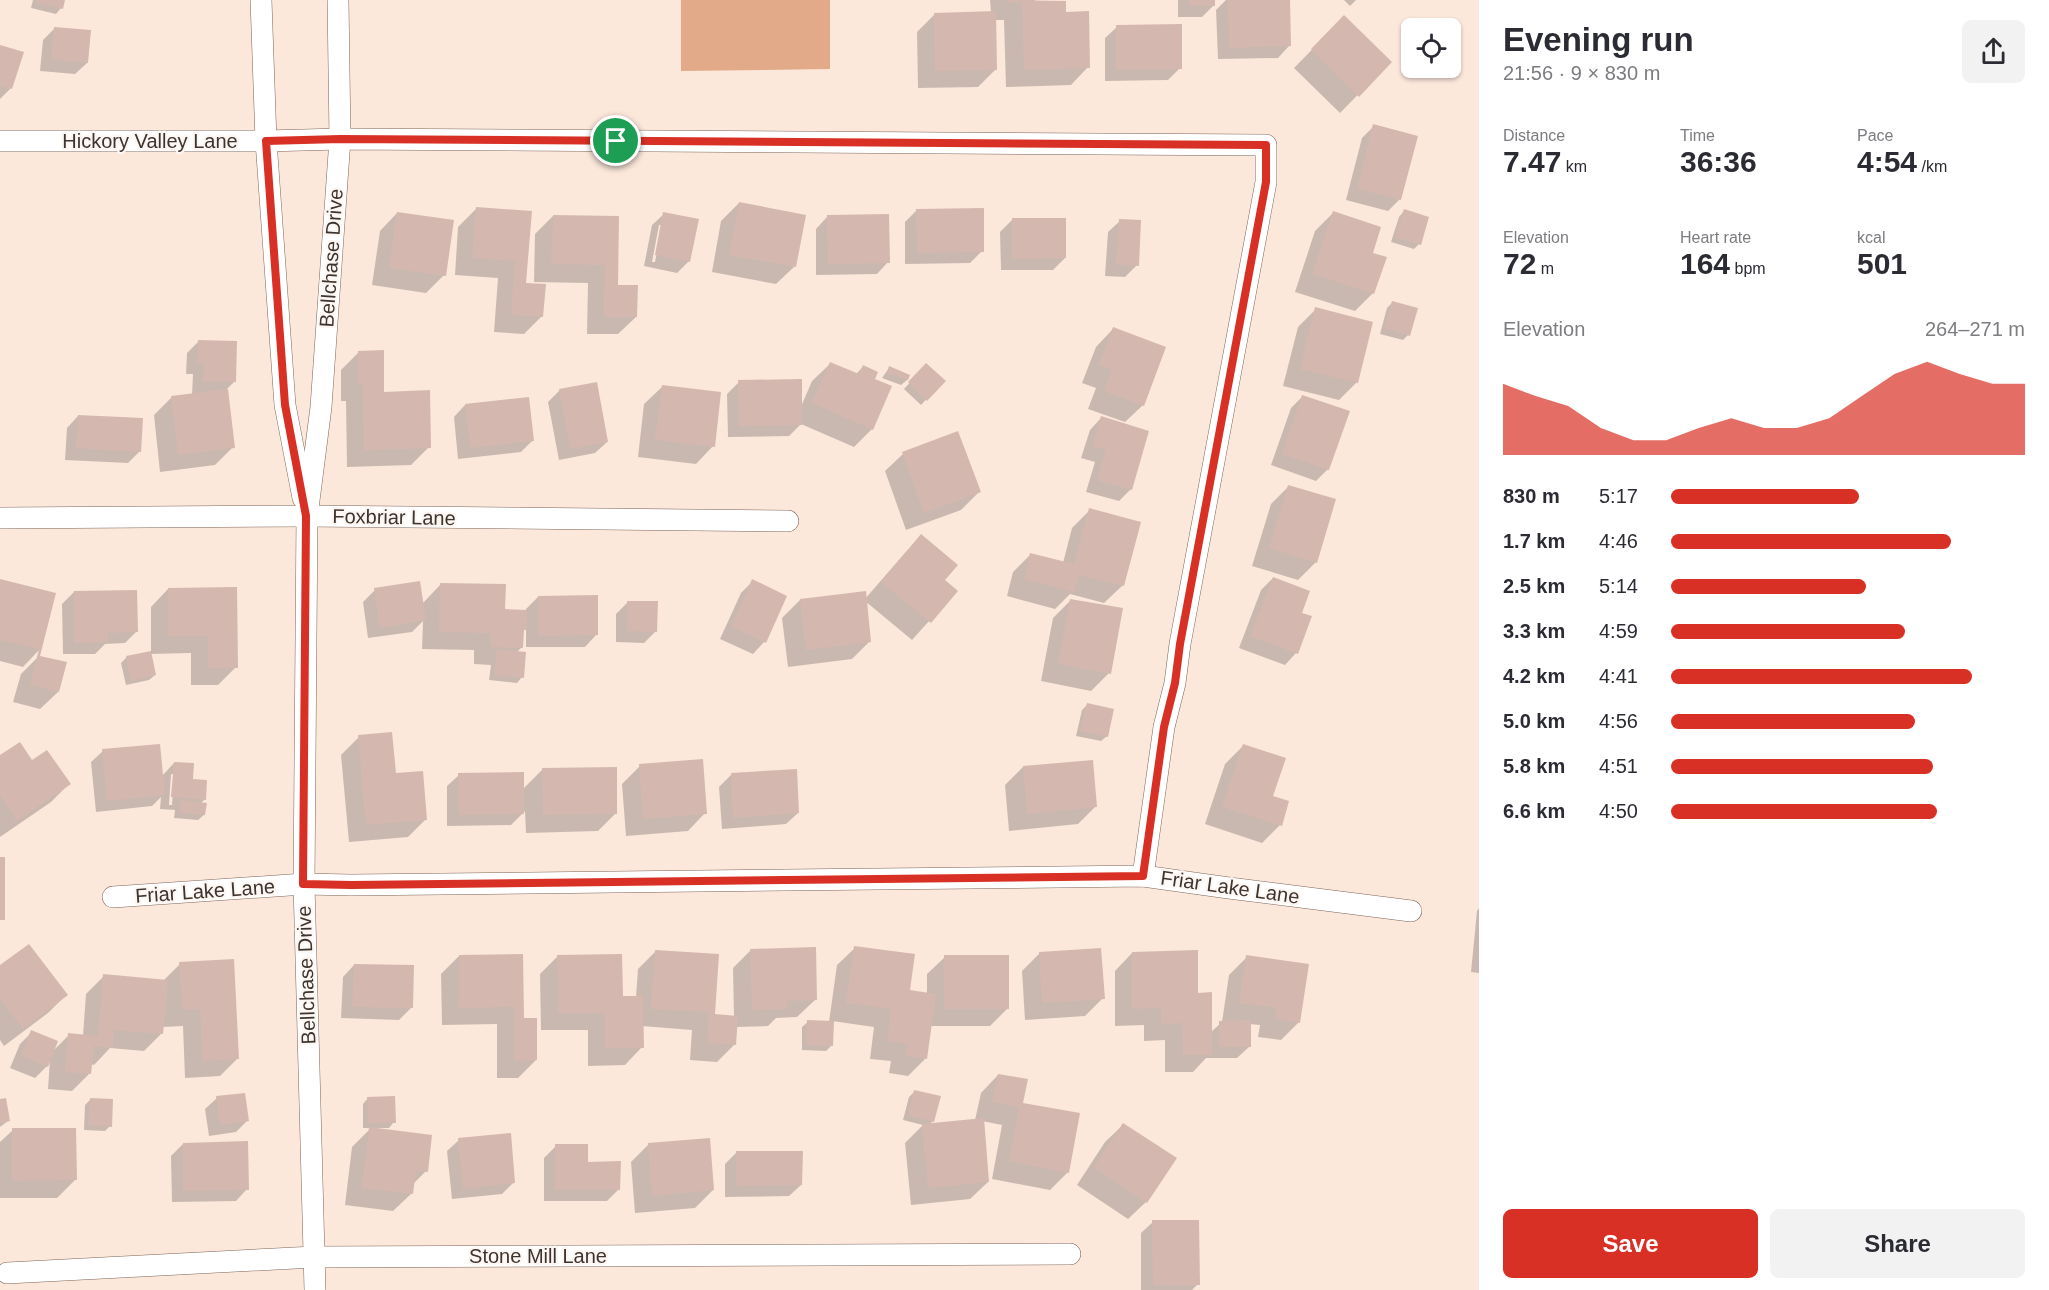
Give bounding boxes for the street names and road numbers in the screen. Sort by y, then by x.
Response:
street label: Hickory Valley Lane [62,130,238,152]
street label: Bellchase Drive [315,188,347,328]
street label: Foxbriar Lane [332,505,456,529]
street label: Friar Lake Lane [1159,866,1301,908]
street label: Friar Lake Lane [134,875,276,907]
street label: Bellchase Drive [293,905,319,1045]
street label: Stone Mill Lane [469,1245,607,1267]

